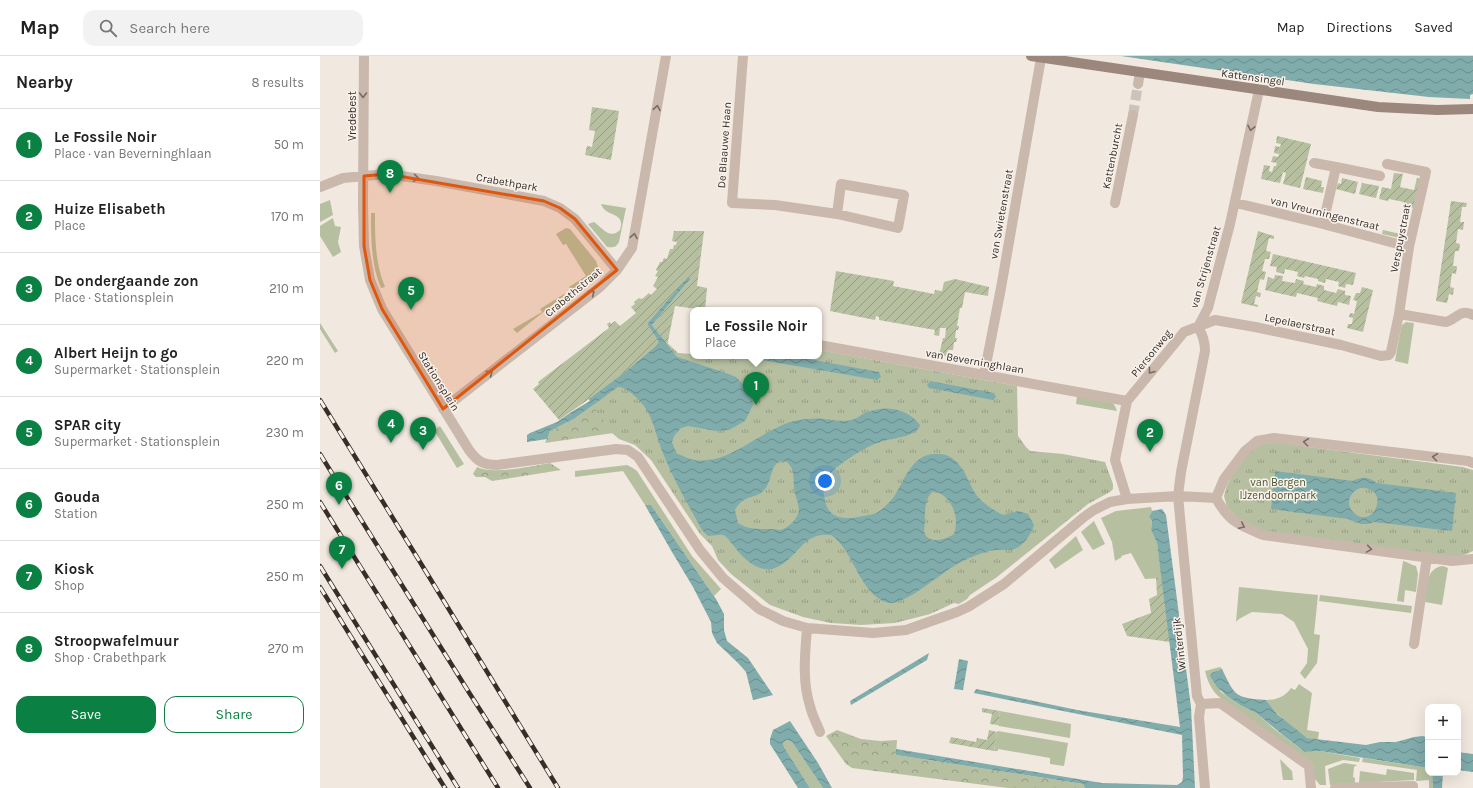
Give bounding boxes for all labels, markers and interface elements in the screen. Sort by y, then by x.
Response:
search box [83,10,363,46]
text: Map [20,17,59,39]
icon: search [97,17,119,39]
text: Search here [129,19,210,37]
text: Map [1277,19,1305,36]
text: Directions [1327,19,1392,36]
text: Saved [1414,19,1453,36]
street label: Kattensingel [1220,67,1285,88]
text: Nearby [16,72,73,92]
text: 8 results [251,75,304,90]
street label: Vredebest [346,91,359,141]
one-way arrow [359,92,367,98]
street label: De Blaauwe Haan [715,101,734,189]
one-way arrow [652,105,661,111]
street label: Kattenburcht [1100,122,1125,190]
one-way arrow [1248,125,1256,131]
text: Le Fossile Noir [54,128,156,146]
text: 1 [27,137,31,152]
text: 50 m [274,137,304,152]
text: Place · van Beverninghlaan [54,146,212,161]
pin: 8 [377,160,403,193]
street label: van Swietenstraat [987,168,1016,260]
street label: Crabethpark [475,171,539,194]
one-way arrow [413,173,419,182]
street label: van Vreumingenstraat [1269,194,1381,233]
text: Huize Elisabeth [54,200,165,218]
street label: Verspuystraat [1387,203,1414,273]
text: 2 [25,209,33,224]
text: 170 m [271,209,304,224]
text: Place [54,218,85,233]
street label: van Strijenstraat [1188,225,1223,310]
one-way arrow [630,233,638,239]
street label: Crabethstraat [542,265,604,320]
text: De ondergaande zon [54,272,199,290]
pin: 5 [398,277,424,310]
text: 3 [25,281,33,296]
text: 210 m [269,281,304,296]
text: Place · Stationsplein [54,290,174,305]
one-way arrow [588,291,595,298]
popup [690,307,822,359]
street label: Lepelaerstraat [1263,311,1336,338]
text: Le Fossile Noir [705,317,807,335]
street label: Piersonweg [1128,326,1175,380]
text: Place [705,335,736,350]
text: Albert Heijn to go [54,344,178,362]
street label: van Beverninghlaan [925,346,1025,377]
street label: Stationsplein [415,349,462,413]
text: 4 [25,353,33,368]
text: 220 m [266,353,304,368]
text: Supermarket · Stationsplein [54,362,220,377]
one-way arrow [1149,366,1156,373]
one-way arrow [485,371,492,378]
pin: 1 [743,372,769,405]
pin: 4 [378,410,404,443]
text: SPAR city [54,416,121,434]
pin: 3 [410,417,436,450]
pin: 2 [1137,419,1163,452]
text: 5 [25,425,33,440]
text: 230 m [266,425,304,440]
text: Supermarket · Stationsplein [54,434,220,449]
one-way arrow [1303,438,1309,447]
one-way arrow [1432,453,1438,462]
your location [815,471,835,491]
pin: 6 [326,472,352,505]
park label: van Bergen IJzendoornpark [1240,476,1316,502]
text: Gouda [54,488,100,506]
text: 6 [25,497,33,512]
text: 250 m [266,497,304,512]
text: Station [54,506,98,521]
one-way arrow [1238,521,1245,529]
pin: 7 [329,536,355,569]
one-way arrow [1366,544,1372,553]
text: Kiosk [54,560,94,578]
text: 7 [26,569,32,584]
text: 250 m [266,569,304,584]
text: Shop [54,578,84,593]
street label: Winterdijk [1170,617,1189,671]
text: Stroopwafelmuur [54,632,179,650]
text: 8 [25,641,33,656]
text: 270 m [267,641,304,656]
text: Shop · Crabethpark [54,650,167,665]
button: Save [16,696,156,733]
button: Share [164,696,304,733]
map controls [1425,704,1461,776]
button: + [1425,704,1461,740]
button: − [1425,740,1461,776]

